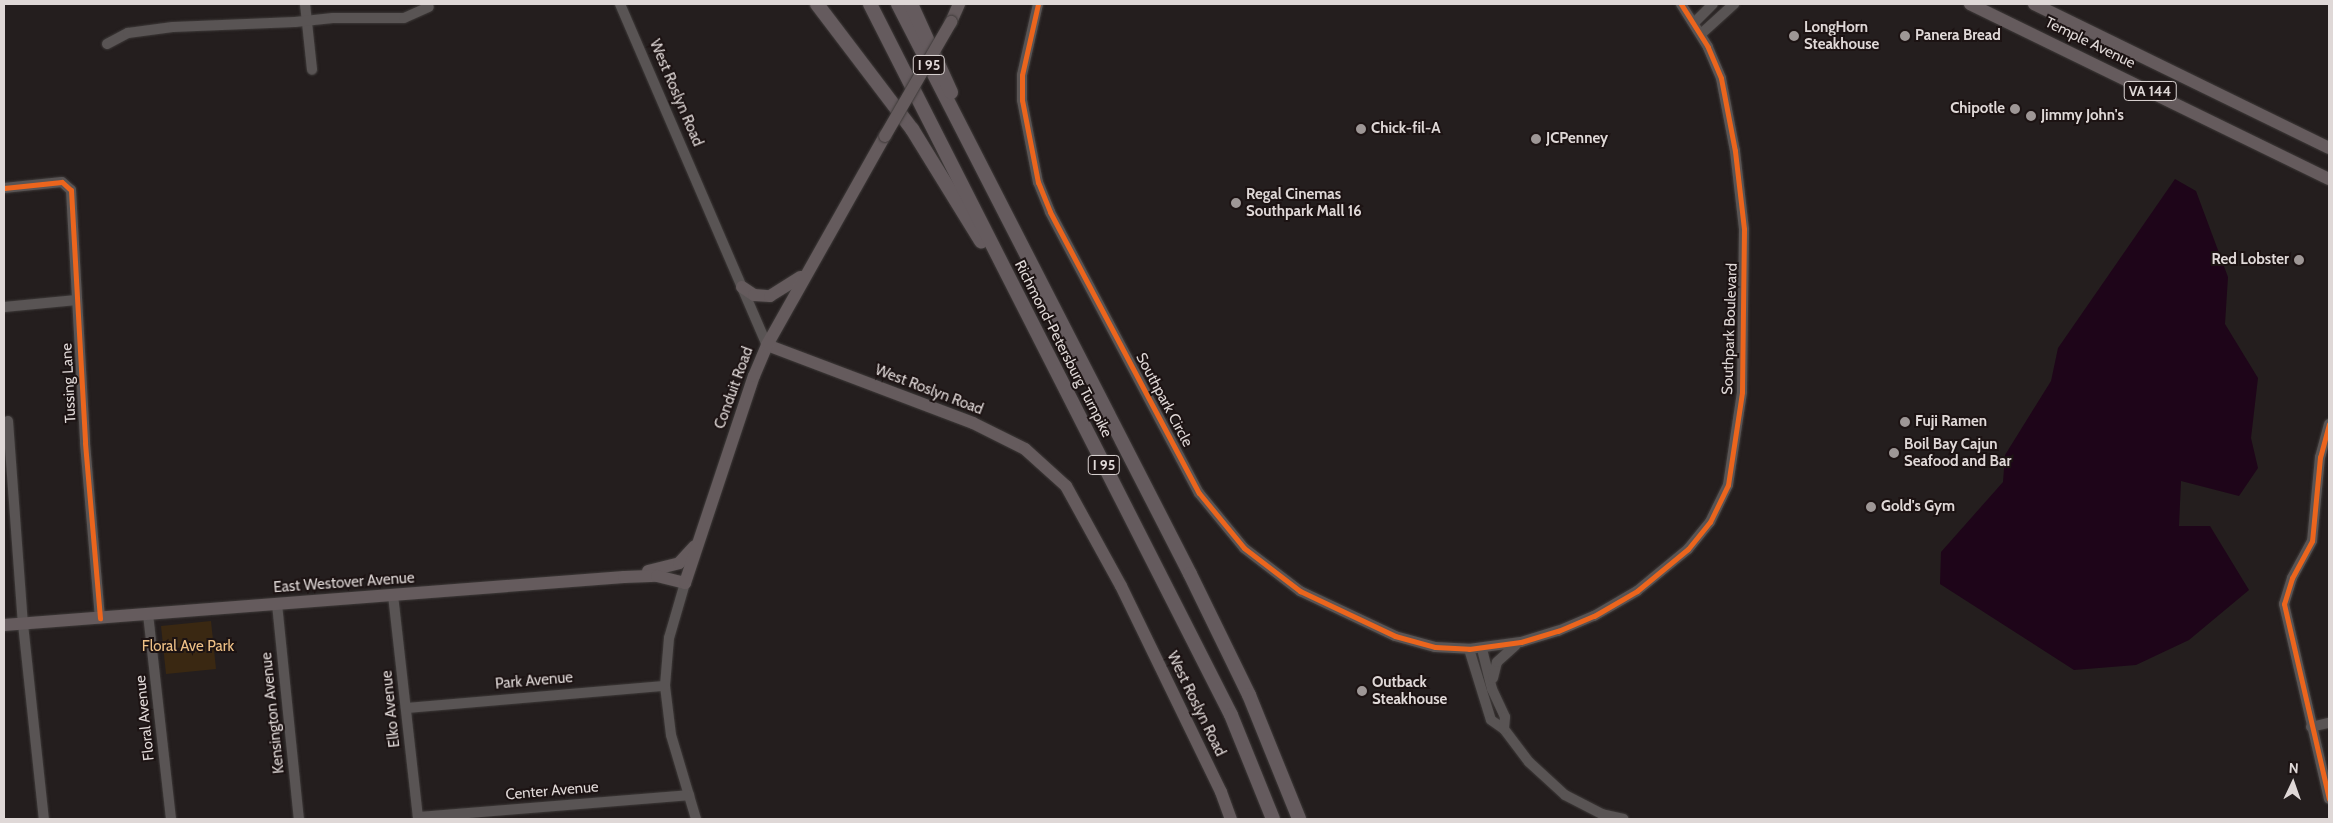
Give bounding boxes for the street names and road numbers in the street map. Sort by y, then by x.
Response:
street label: Temple Avenue [2042,13,2138,73]
street label: West Roslyn Road [645,37,707,149]
road number: I 95 [913,54,945,76]
road number: VA 144 [2122,80,2178,102]
street label: Richmond-Petersburg Turnpike [1010,258,1116,440]
street label: Southpark Boulevard [1719,263,1741,395]
street label: Tussing Lane [58,343,80,423]
street label: Conduit Road [711,345,757,431]
street label: Southpark Circle [1132,350,1196,450]
street label: West Roslyn Road [872,361,986,419]
road number: I 95 [1088,454,1120,476]
street label: East Westover Avenue [273,569,415,597]
street label: West Roslyn Road [1163,649,1229,759]
street label: Kensington Avenue [258,651,288,775]
street label: Park Avenue [494,669,574,693]
street label: Elko Avenue [378,670,404,748]
street label: Floral Avenue [132,674,158,762]
street label: Center Avenue [505,778,599,804]

